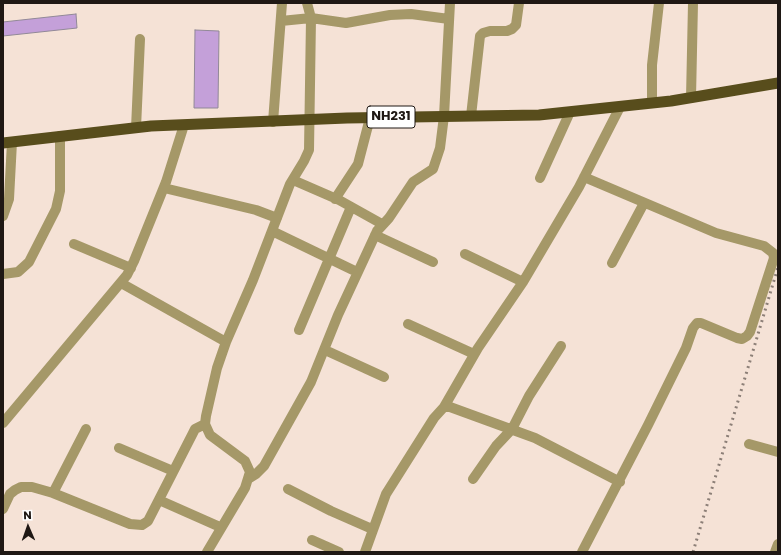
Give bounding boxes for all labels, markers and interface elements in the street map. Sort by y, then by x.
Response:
road number: NH231 [367,106,415,128]
north arrow [8,507,48,547]
text: N [23,507,32,523]

